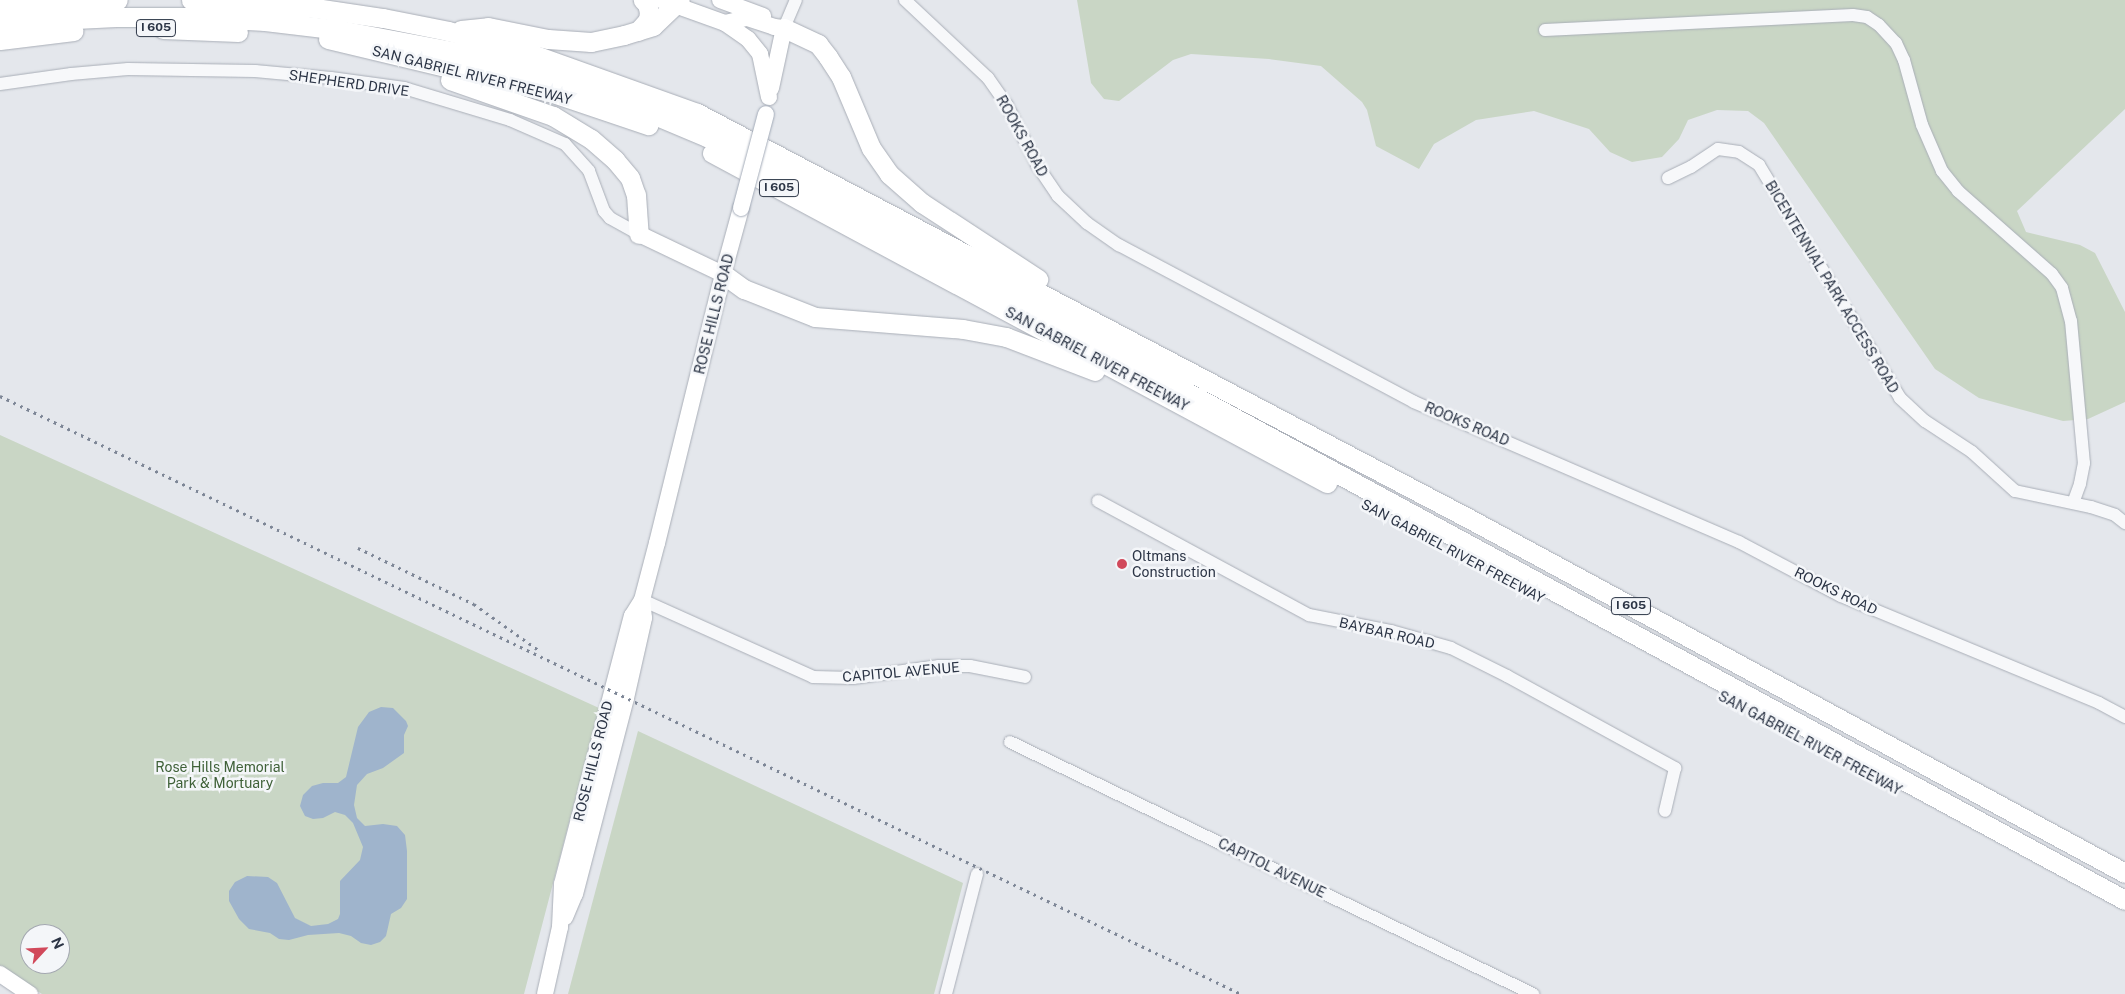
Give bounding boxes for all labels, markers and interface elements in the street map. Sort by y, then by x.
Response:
road number: I 605 [135,18,177,38]
street label: SAN GABRIEL RIVER FREEWAY [370,42,574,108]
street label: SHEPHERD DRIVE [288,66,410,100]
street label: ROOKS ROAD [993,92,1051,180]
road number: I 605 [758,178,800,198]
street label: BICENTENNIAL PARK ACCESS ROAD [1762,178,1902,396]
street label: ROSE HILLS ROAD [691,252,737,376]
street label: SAN GABRIEL RIVER FREEWAY [1002,303,1192,415]
street label: ROOKS ROAD [1422,399,1512,449]
street label: SAN GABRIEL RIVER FREEWAY [1358,495,1548,607]
place label: Oltmans Construction [1132,548,1216,580]
marker: Oltmans Construction [1116,558,1128,570]
street label: ROOKS ROAD [1792,564,1880,618]
road number: I 605 [1610,596,1652,616]
street label: BAYBAR ROAD [1338,614,1436,652]
street label: CAPITOL AVENUE [842,659,960,685]
street label: SAN GABRIEL RIVER FREEWAY [1715,687,1905,799]
street label: ROSE HILLS ROAD [570,699,616,823]
park label: Rose Hills Memorial Park & Mortuary [155,759,285,792]
street label: CAPITOL AVENUE [1215,835,1329,901]
north arrow [20,924,70,974]
text: N [48,935,67,951]

